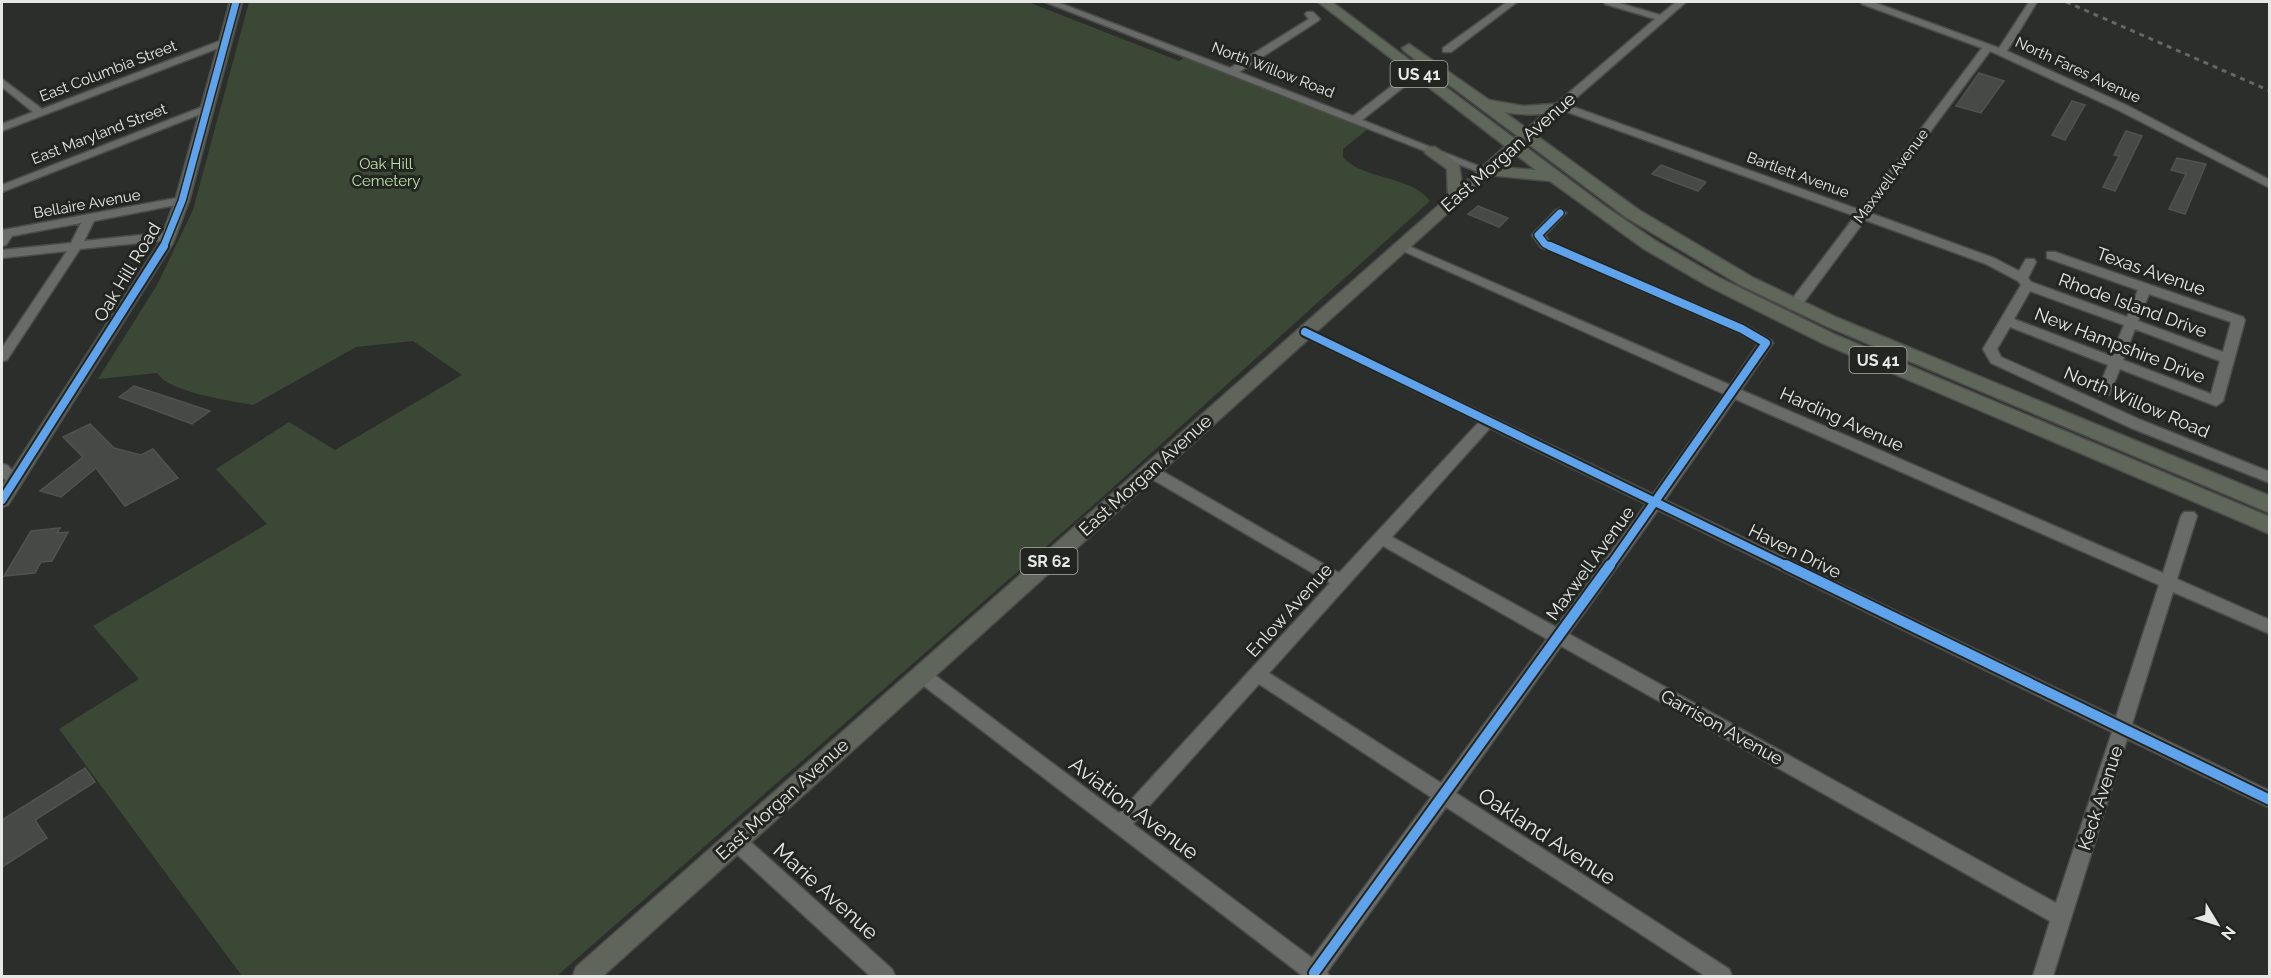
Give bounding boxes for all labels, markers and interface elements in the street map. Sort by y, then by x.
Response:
street label: North Fares Avenue [2012,33,2144,107]
street label: East Columbia Street [37,37,179,105]
street label: North Willow Road [1209,38,1337,102]
road number: US 41 [1390,61,1448,87]
street label: East Morgan Avenue [1437,88,1580,216]
street label: East Maryland Street [29,100,169,168]
street label: Maxwell Avenue [1850,125,1932,227]
street label: Bartlett Avenue [1744,148,1852,202]
park label: Oak Hill Cemetery [352,155,420,190]
street label: Bellaire Avenue [32,186,142,222]
street label: Oak Hill Road [89,219,165,325]
street label: Texas Avenue [2094,243,2209,300]
street label: Rhode Island Drive [2056,268,2210,342]
street label: New Hampshire Drive [2032,303,2209,387]
road number: US 41 [1850,347,1906,373]
street label: North Willow Road [2061,362,2213,442]
street label: Harding Avenue [1777,382,1907,456]
street label: East Morgan Avenue [1074,410,1216,540]
street label: Maxwell Avenue [1542,502,1639,624]
street label: Haven Drive [1745,520,1845,583]
road number: SR 62 [1020,548,1078,574]
street label: Enlow Avenue [1242,559,1337,661]
street label: Garrison Avenue [1657,685,1787,769]
street label: East Morgan Avenue [711,734,853,864]
street label: Keck Avenue [2073,743,2127,853]
street label: Aviation Avenue [1064,751,1204,865]
street label: Oakland Avenue [1473,782,1621,890]
street label: Marie Avenue [768,837,884,945]
north arrow [2187,894,2247,954]
text: N [2217,922,2240,944]

